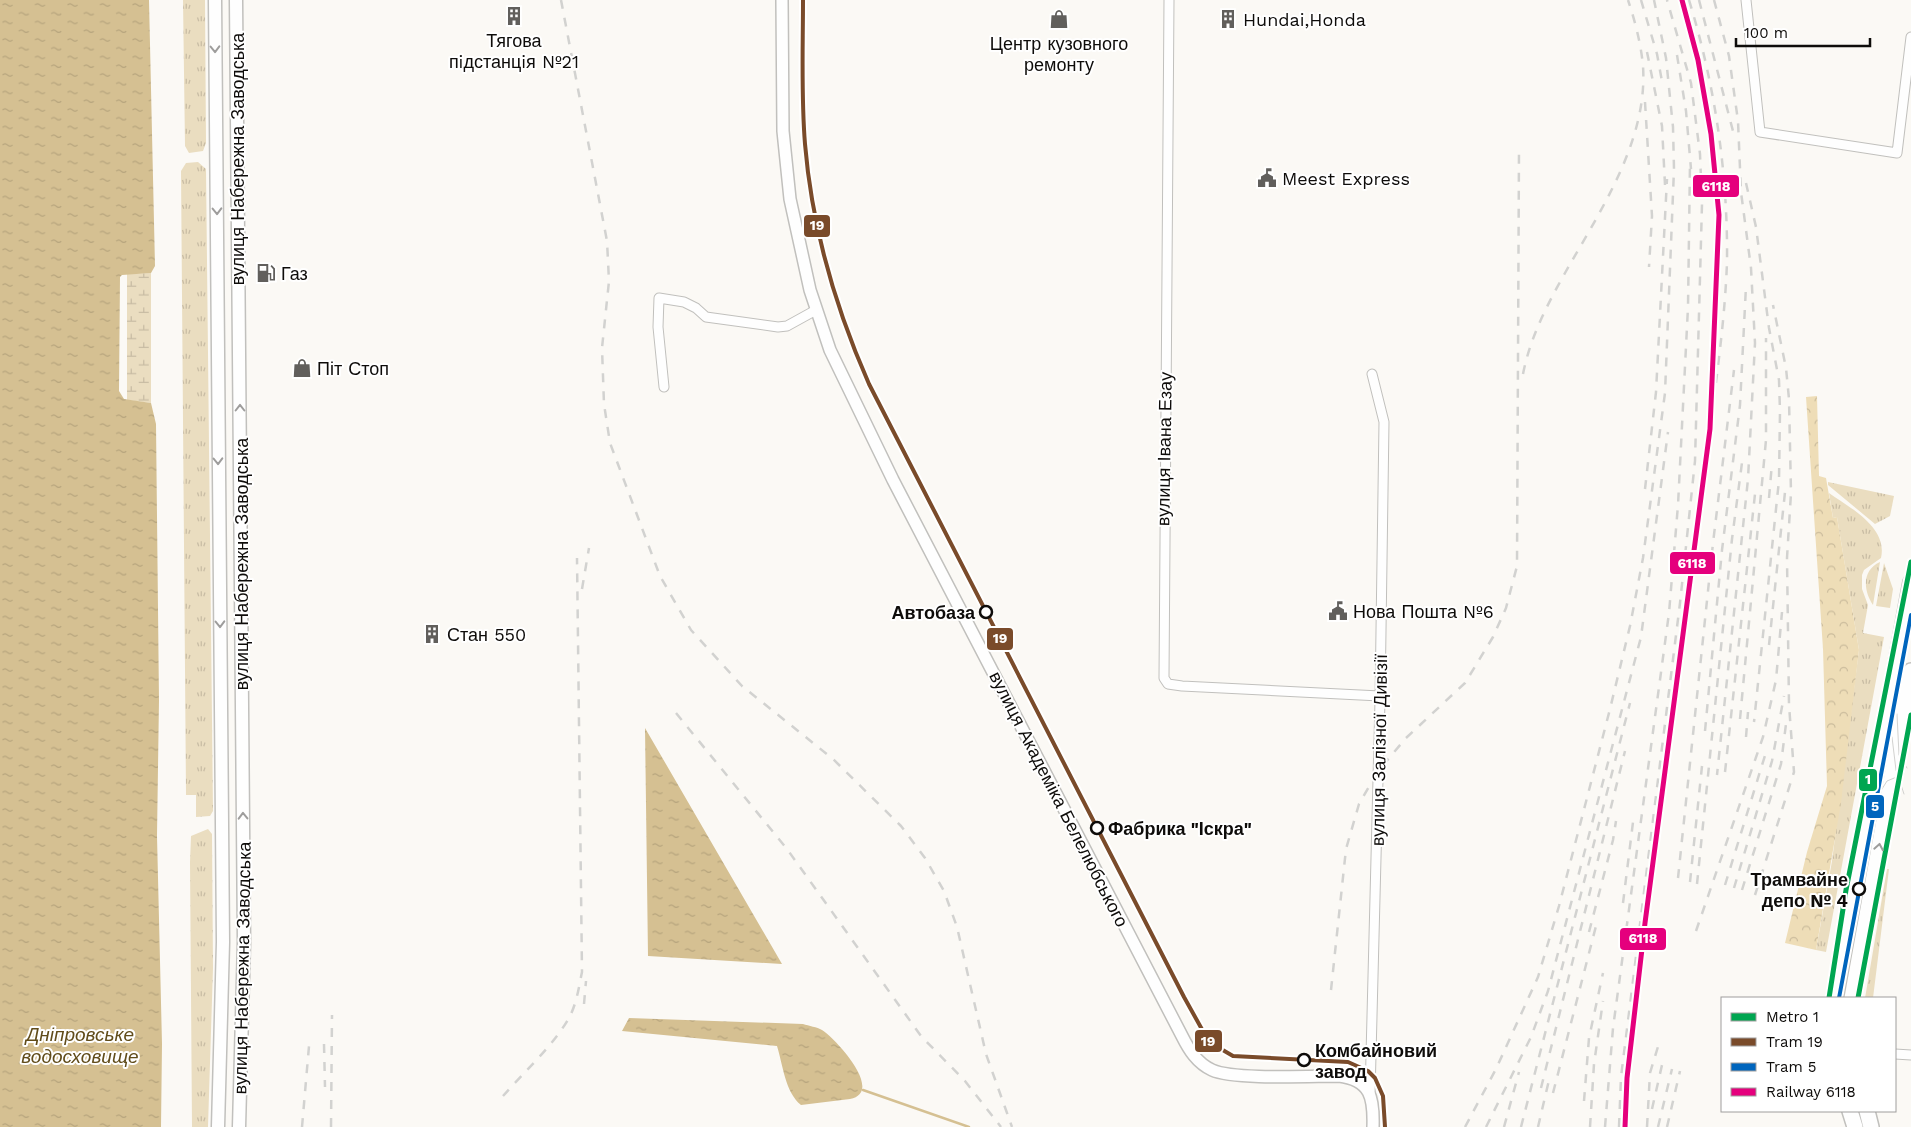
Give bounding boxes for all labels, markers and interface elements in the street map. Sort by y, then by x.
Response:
building icon: Тягова пiдстанцiя №21 [503,5,525,27]
shop icon: Центр кузовного ремонту [1048,8,1070,30]
building icon: Hundai,Honda [1217,8,1239,30]
place label: Hundai,Honda [1243,9,1366,30]
scale bar [1736,15,1870,47]
text: 100 m [1744,24,1788,42]
place label: Тягова пiдстанцiя №21 [449,30,579,72]
street label: вулиця Набережна Заводська [227,32,248,285]
place label: Центр кузовного ремонту [990,33,1128,75]
one-way arrow [210,45,220,53]
public building icon: Meest Express [1256,167,1278,189]
place label: Meest Express [1282,168,1410,189]
line badge: 6118 [1692,174,1740,198]
text: 6118 [1701,178,1731,194]
one-way arrow [212,208,222,215]
line badge: 19 [803,214,831,238]
text: 19 [810,217,824,233]
fuel station icon: Газ [255,262,277,284]
place label: Газ [281,263,308,284]
shop icon: Піт Стоп [291,357,313,379]
place label: Піт Стоп [317,358,389,379]
street label: вулиця Івана Езау [1152,372,1176,526]
one-way arrow [235,404,245,412]
street label: вулиця Набережна Заводська [231,437,252,690]
one-way arrow [213,457,224,465]
line badge: 6118 [1669,551,1716,575]
text: 6118 [1677,555,1707,571]
public building icon: Нова Пошта №6 [1327,600,1349,622]
place label: Нова Пошта №6 [1353,601,1494,622]
place label: Автобаза [892,602,976,623]
marker: Автобаза [979,605,993,619]
one-way arrow [215,620,225,628]
building icon: Стан 550 [421,623,443,645]
place label: Стан 550 [447,624,526,645]
line badge: 19 [986,627,1014,651]
text: 19 [993,630,1007,646]
street label: вулиця Залізної Дивізії [1367,654,1391,846]
street label: вулиця Академіка Белелюбського [985,668,1133,930]
line badge: 1 [1858,768,1878,792]
text: 1 [1865,771,1871,787]
line badge: 5 [1865,794,1885,819]
text: 5 [1871,798,1879,814]
one-way arrow [238,812,248,820]
place label: Фабрика "Іскра" [1108,818,1252,839]
marker: Фабрика "Іскра" [1090,821,1104,835]
street label: вулиця Набережна Заводська [229,841,255,1094]
one-way arrow [1873,842,1883,851]
place label: Трамвайне депо № 4 [1751,869,1848,911]
marker: Трамвайне депо № 4 [1852,882,1866,896]
line badge: 6118 [1619,927,1667,951]
text: 6118 [1628,930,1658,946]
legend [1721,997,1896,1112]
text: Metro 1 [1766,1008,1819,1026]
water label: Дніпровське водосховище [21,1023,139,1068]
line badge: 19 [1194,1029,1223,1053]
text: 19 [1201,1033,1215,1049]
text: Tram 19 [1766,1033,1823,1051]
place label: Комбайновий завод [1315,1040,1437,1082]
marker: Комбайновий завод [1297,1053,1311,1067]
text: Tram 5 [1766,1058,1817,1076]
text: Railway 6118 [1766,1083,1856,1101]

